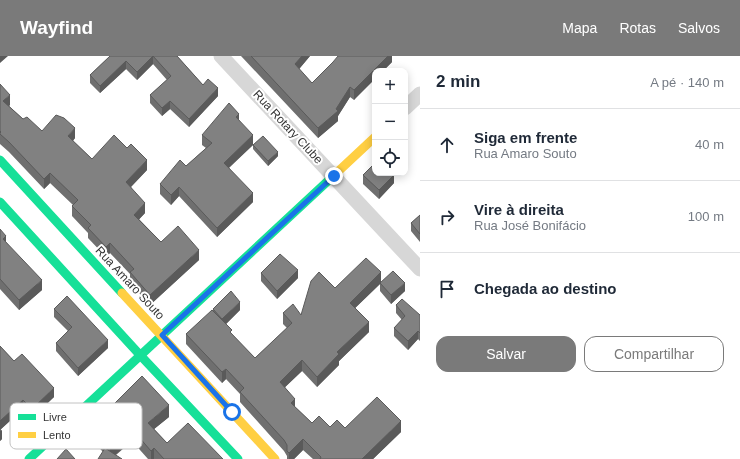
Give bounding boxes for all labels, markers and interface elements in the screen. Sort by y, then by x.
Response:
text: Wayfind [20,17,93,38]
text: Mapa [562,20,597,36]
text: Rotas [619,20,656,36]
text: Salvos [678,20,720,36]
map controls [372,68,408,176]
button: + [372,68,408,104]
text: 2 min [436,72,480,91]
text: A pé · 140 m [650,75,724,90]
street label: Rua Rotary Clube [250,87,326,167]
button: − [372,104,408,140]
text: Siga em frente [474,129,577,146]
icon: ahead [436,134,458,156]
text: 40 m [695,137,724,152]
button: locate [372,140,408,176]
text: Rua Amaro Souto [474,146,577,161]
route end [325,167,343,185]
text: Vire à direita [474,201,564,218]
icon: right [436,206,458,228]
text: 100 m [688,209,724,224]
text: Rua José Bonifácio [474,218,586,233]
street label: Rua Amaro Souto [93,244,168,323]
icon: arrive [436,278,458,300]
text: Chegada ao destino [474,280,617,297]
button: Salvar [436,336,576,372]
button: Compartilhar [584,336,724,372]
legend [10,403,142,449]
route start [223,403,241,421]
text: Livre [43,411,67,423]
text: Lento [43,429,71,441]

